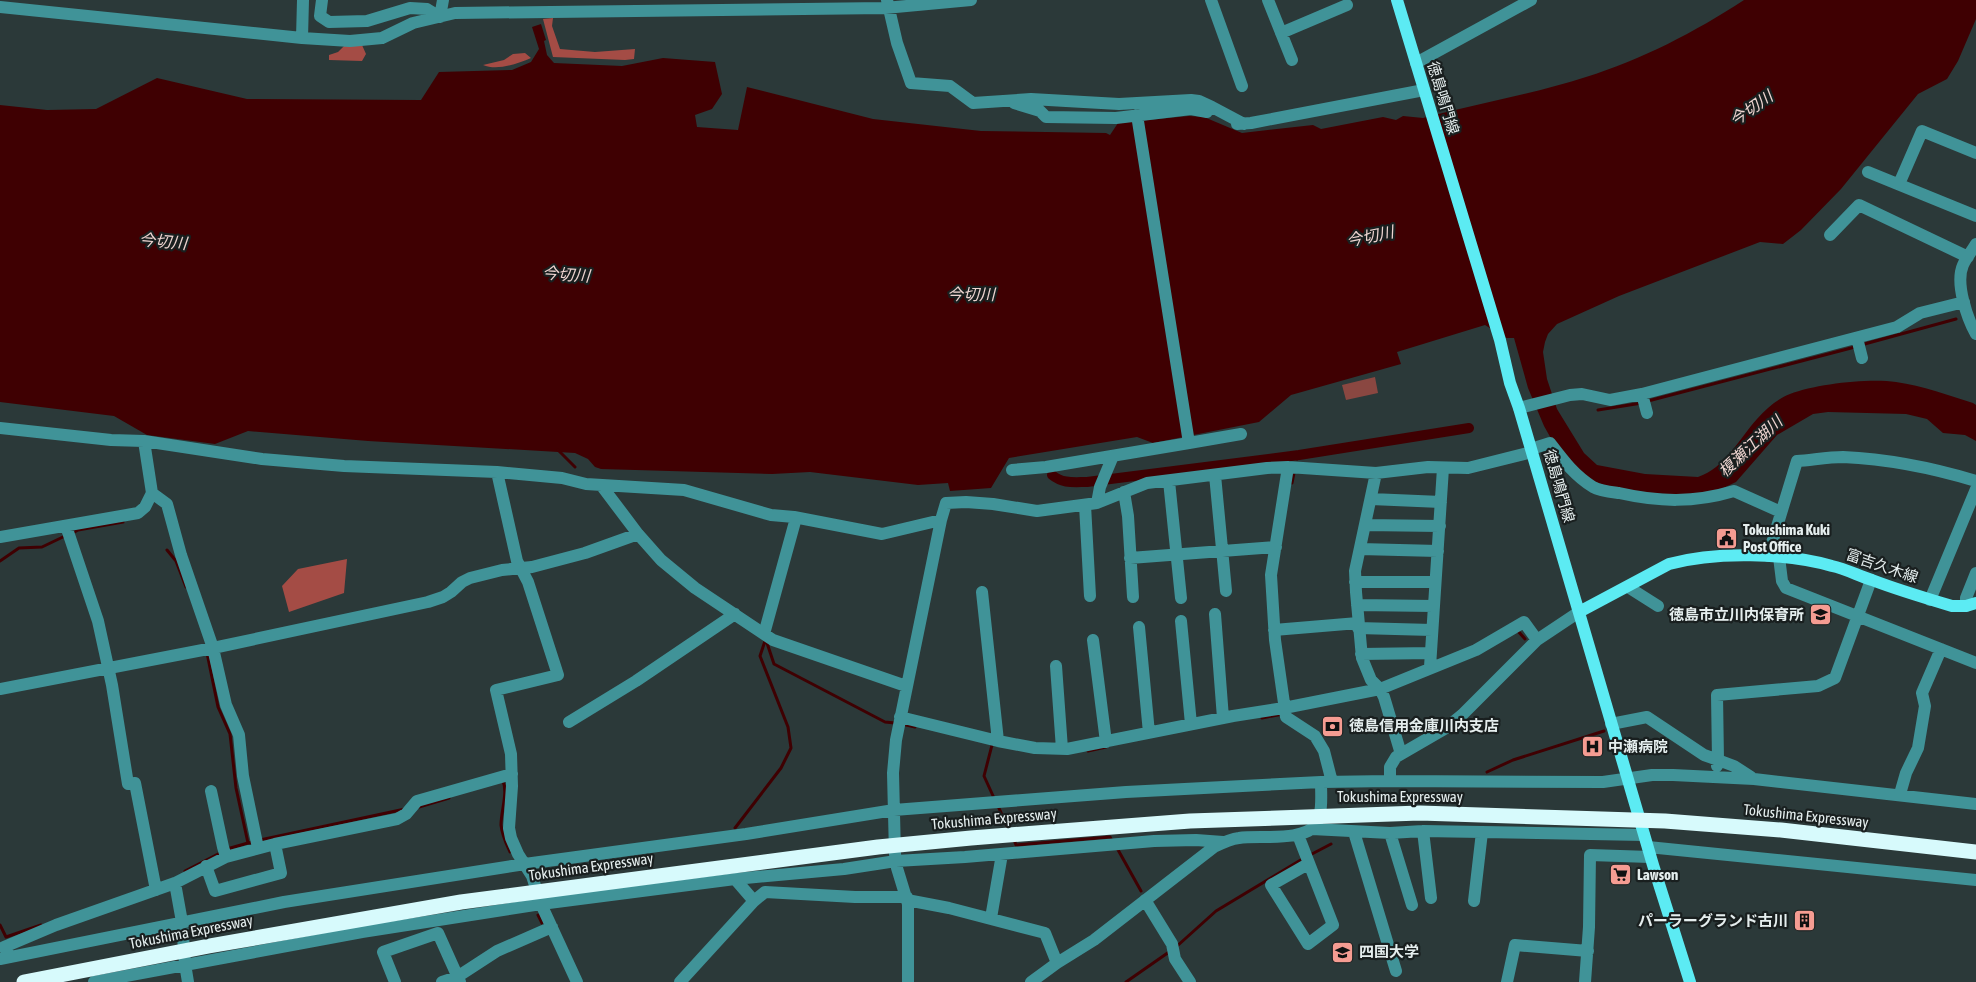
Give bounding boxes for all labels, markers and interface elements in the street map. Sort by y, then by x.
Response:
street label: 徳島鳴門線 [1424,59,1463,136]
water label: 今切川 [1726,86,1777,129]
water label: 今切川 [1345,222,1397,250]
water label: 今切川 [138,230,190,252]
water label: 今切川 [541,263,593,285]
water label: 今切川 [947,285,997,303]
water label: 榎瀬江湖川 [1715,411,1787,480]
street label: 徳島鳴門線 [1541,447,1578,524]
place label: Tokushima Kuki Post Office [1743,521,1830,555]
public building icon: Tokushima Kuki Post Office [1715,527,1739,551]
street label: 富吉久木線 [1844,545,1920,586]
school or university icon: 徳島市立川内保育所 [1808,603,1832,627]
place label: 徳島市立川内保育所 [1669,606,1804,623]
bank icon: 徳島信用金庫川内支店 [1321,714,1345,738]
place label: 徳島信用金庫川内支店 [1349,717,1499,734]
hospital icon: 中瀬病院 [1580,735,1604,759]
place label: 中瀬病院 [1608,738,1668,755]
street label: Tokushima Expressway [1337,788,1463,805]
street label: Tokushima Expressway [1743,800,1869,831]
street label: Tokushima Expressway [931,805,1057,832]
street label: Tokushima Expressway [527,849,654,884]
supermarket icon: Lawson [1609,863,1633,887]
place label: Lawson [1637,866,1678,883]
building icon: パーラーグランド古川 [1792,909,1816,933]
street label: Tokushima Expressway [128,911,254,952]
place label: パーラーグランド古川 [1638,912,1788,929]
school or university icon: 四国大学 [1331,940,1355,964]
place label: 四国大学 [1359,943,1419,960]

